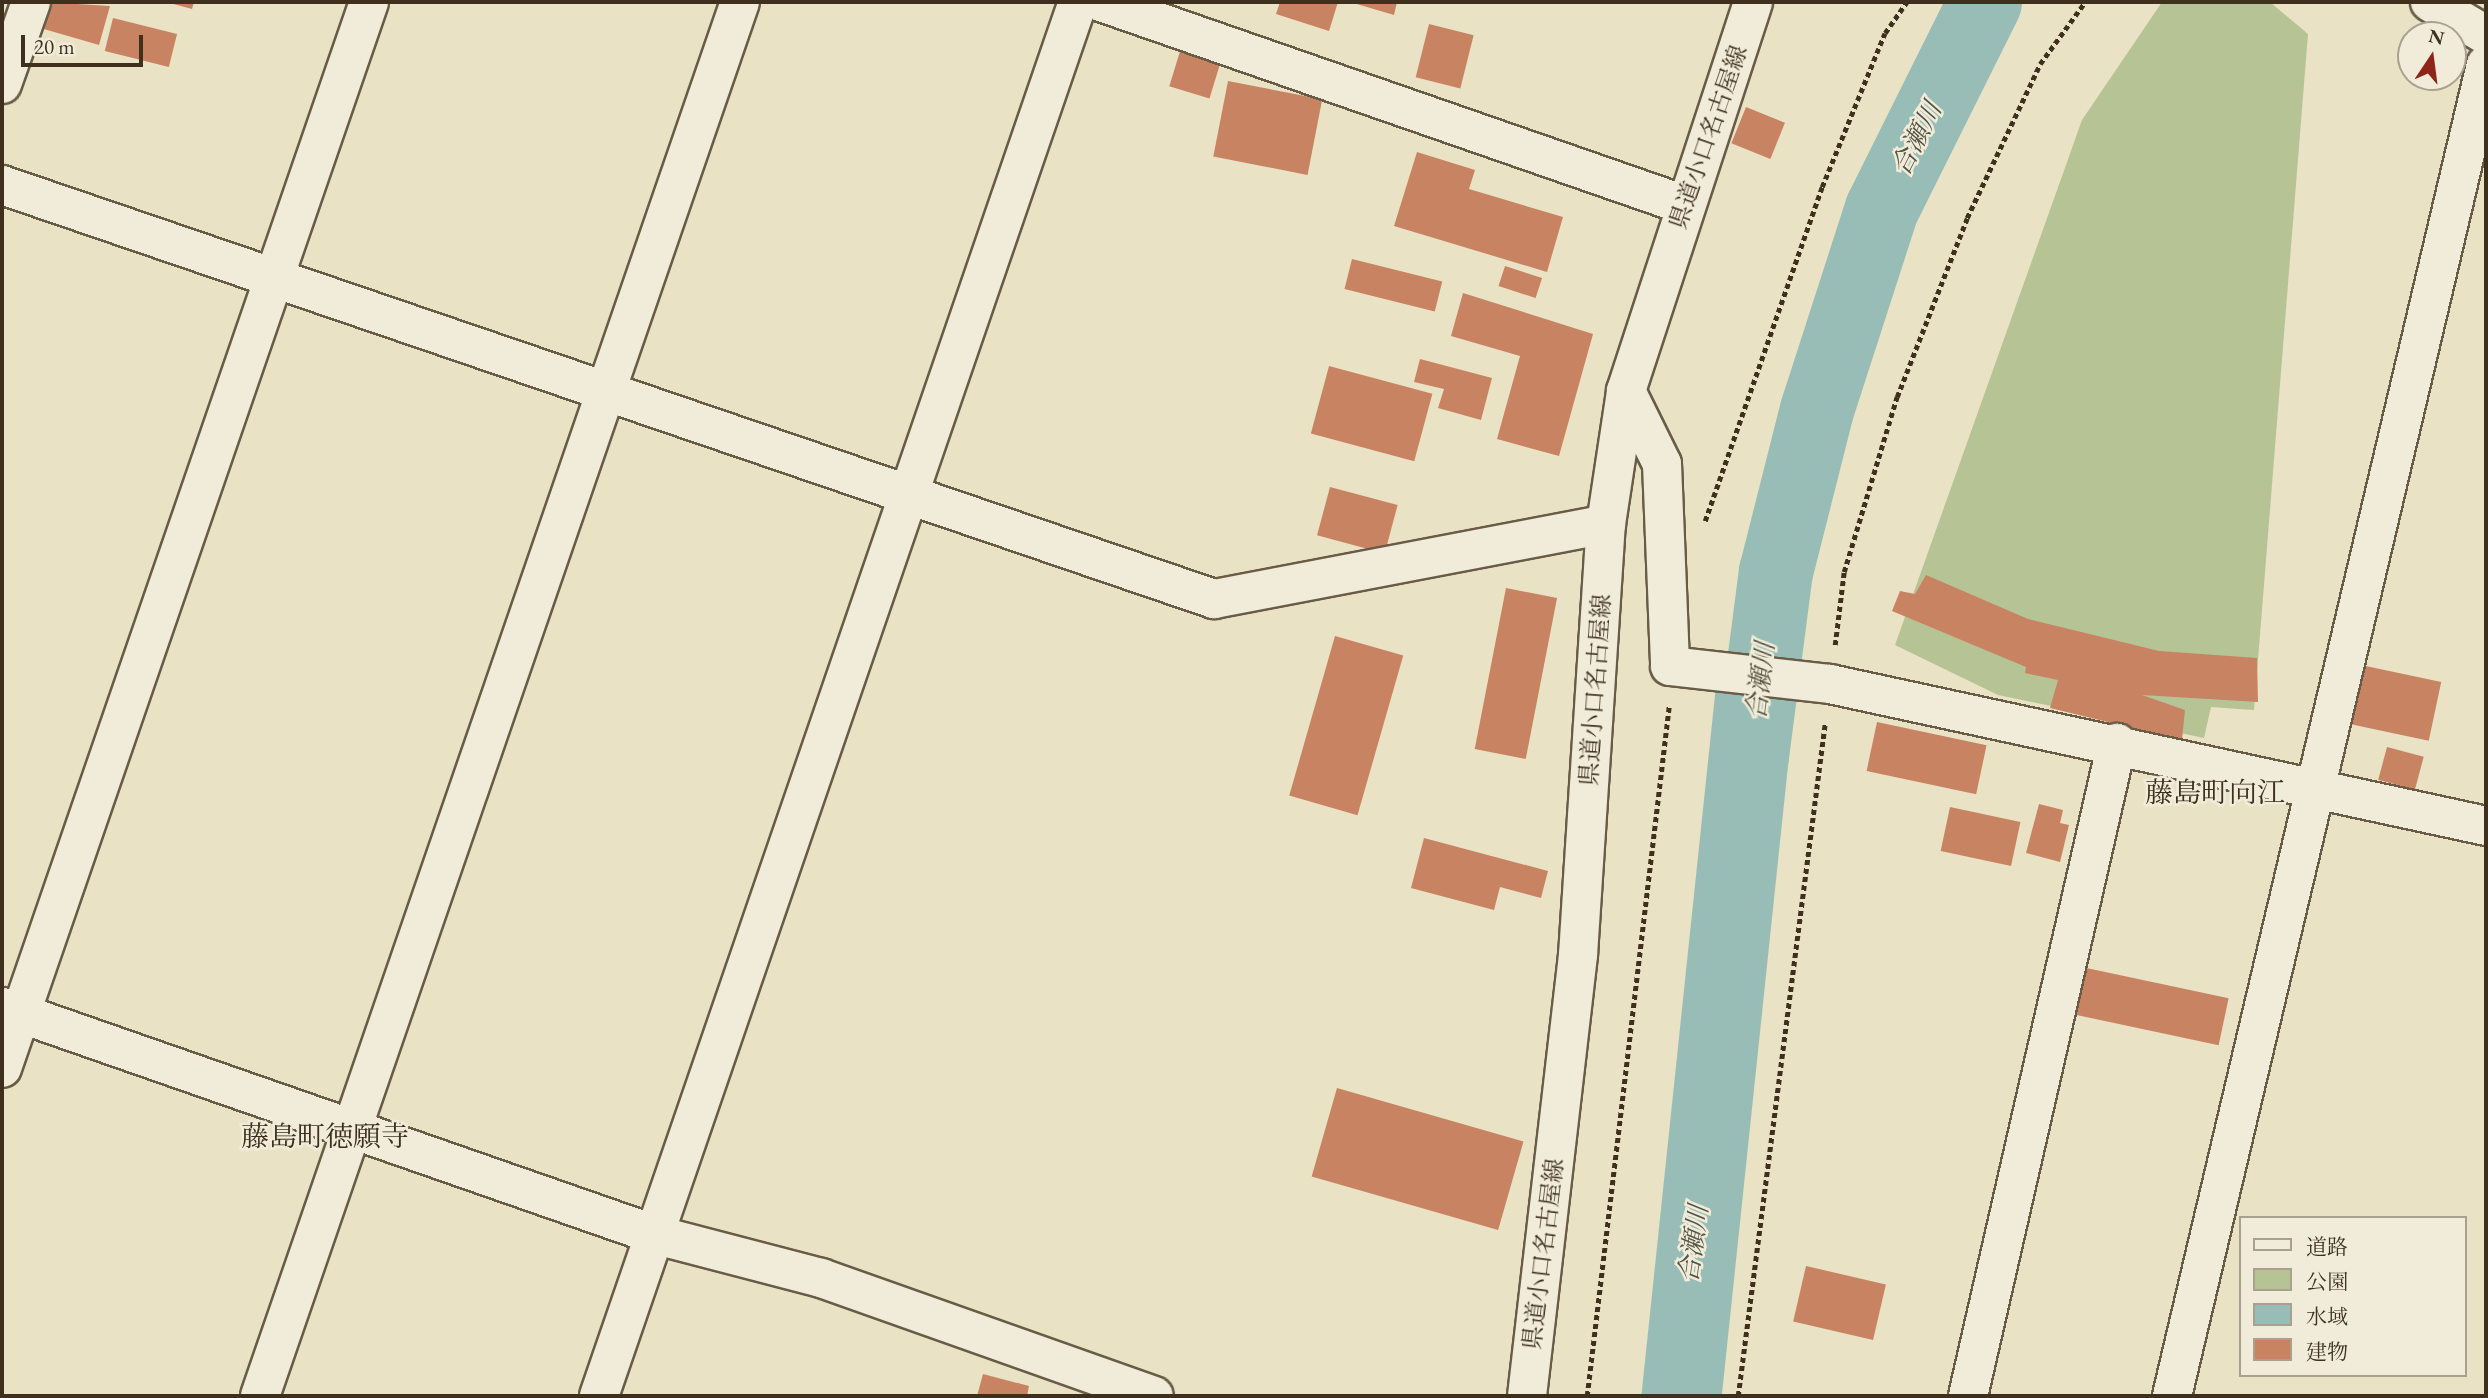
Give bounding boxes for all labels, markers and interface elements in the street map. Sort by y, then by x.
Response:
scale bar [24,21,147,65]
north arrow [2397,21,2467,91]
text: N [2426,23,2447,51]
text: 20 m [34,33,75,60]
street label: 県道小口名古屋線 [1663,42,1753,232]
water label: 合瀬川 [1885,97,1949,181]
street label: 県道小口名古屋線 [1574,593,1616,787]
water label: 合瀬川 [1741,640,1781,722]
district label: 藤島町向江 [2145,775,2285,809]
district label: 藤島町徳願寺 [241,1119,409,1153]
street label: 県道小口名古屋線 [1517,1157,1569,1351]
water label: 合瀬川 [1673,1203,1715,1285]
legend [2240,1216,2467,1377]
text: 道路 [2306,1233,2348,1260]
text: 公園 [2306,1268,2348,1295]
text: 水域 [2306,1303,2348,1330]
text: 建物 [2306,1338,2348,1365]

